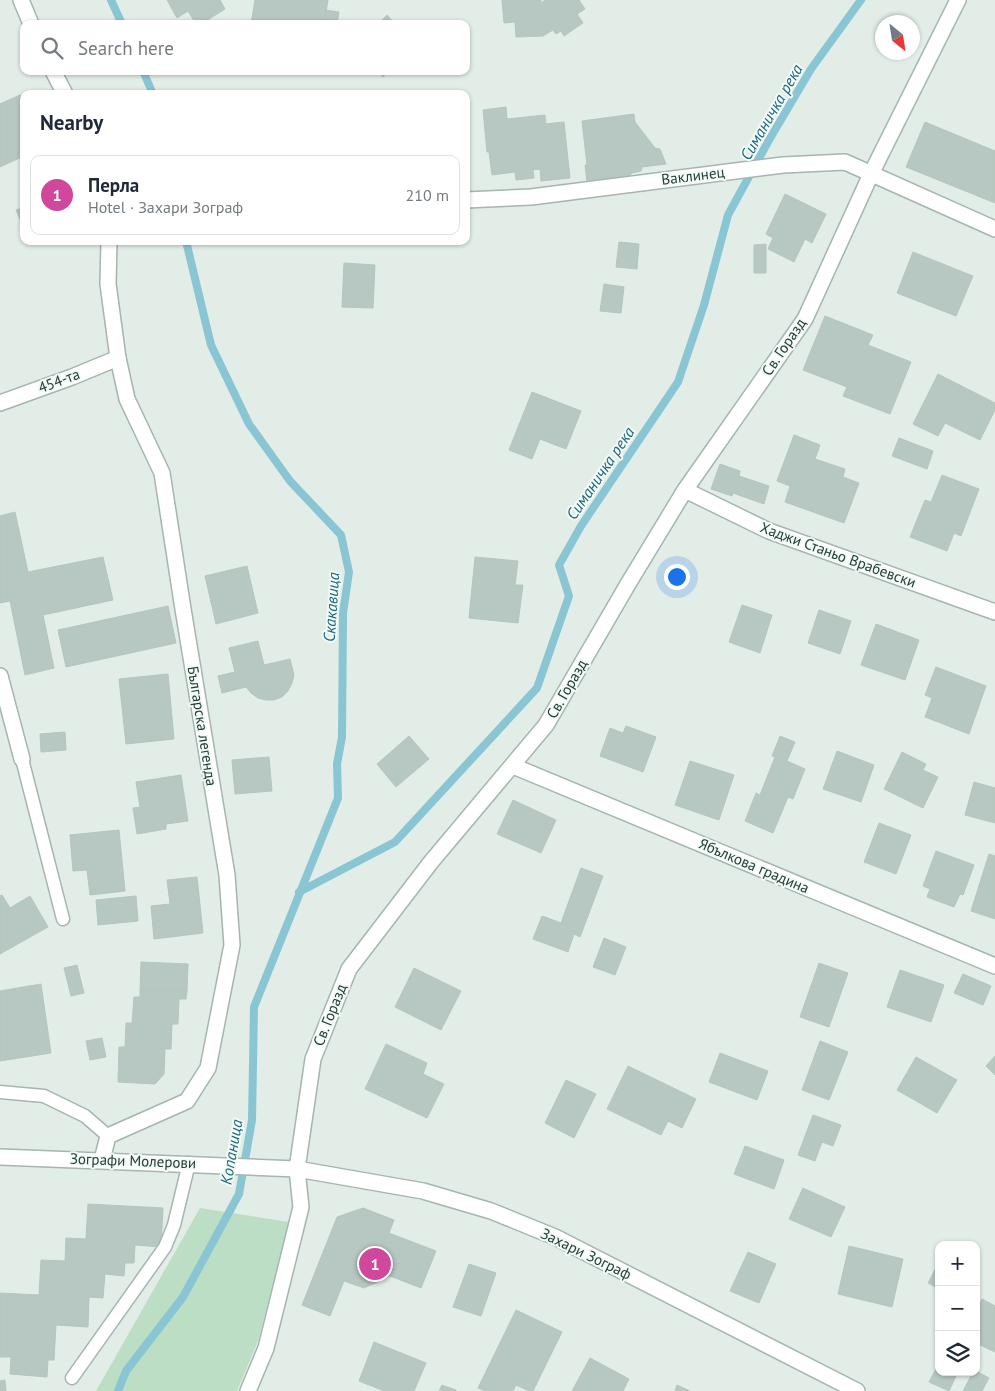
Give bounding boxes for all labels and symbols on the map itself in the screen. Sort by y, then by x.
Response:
north arrow [875,15,920,60]
water label: Симаничка река [735,60,807,164]
street label: Ваклинец [660,162,726,189]
street label: Св. Горазд [757,314,810,379]
street label: 454-та [35,364,82,397]
water label: Симаничка река [562,423,639,523]
street label: Хаджи Станьо Врабевски [758,517,919,592]
your location [664,564,690,590]
water label: Скакавица [319,571,343,642]
street label: Св. Горазд [542,656,591,722]
street label: Българска легенда [184,665,221,787]
street label: Ябълкова градина [696,834,812,897]
street label: Св. Горазд [308,981,351,1049]
water label: Копаница [215,1118,247,1186]
street label: Зографи Молерови [69,1149,197,1172]
street label: Захари Зограф [538,1223,635,1284]
pin: 1 [359,1245,391,1283]

